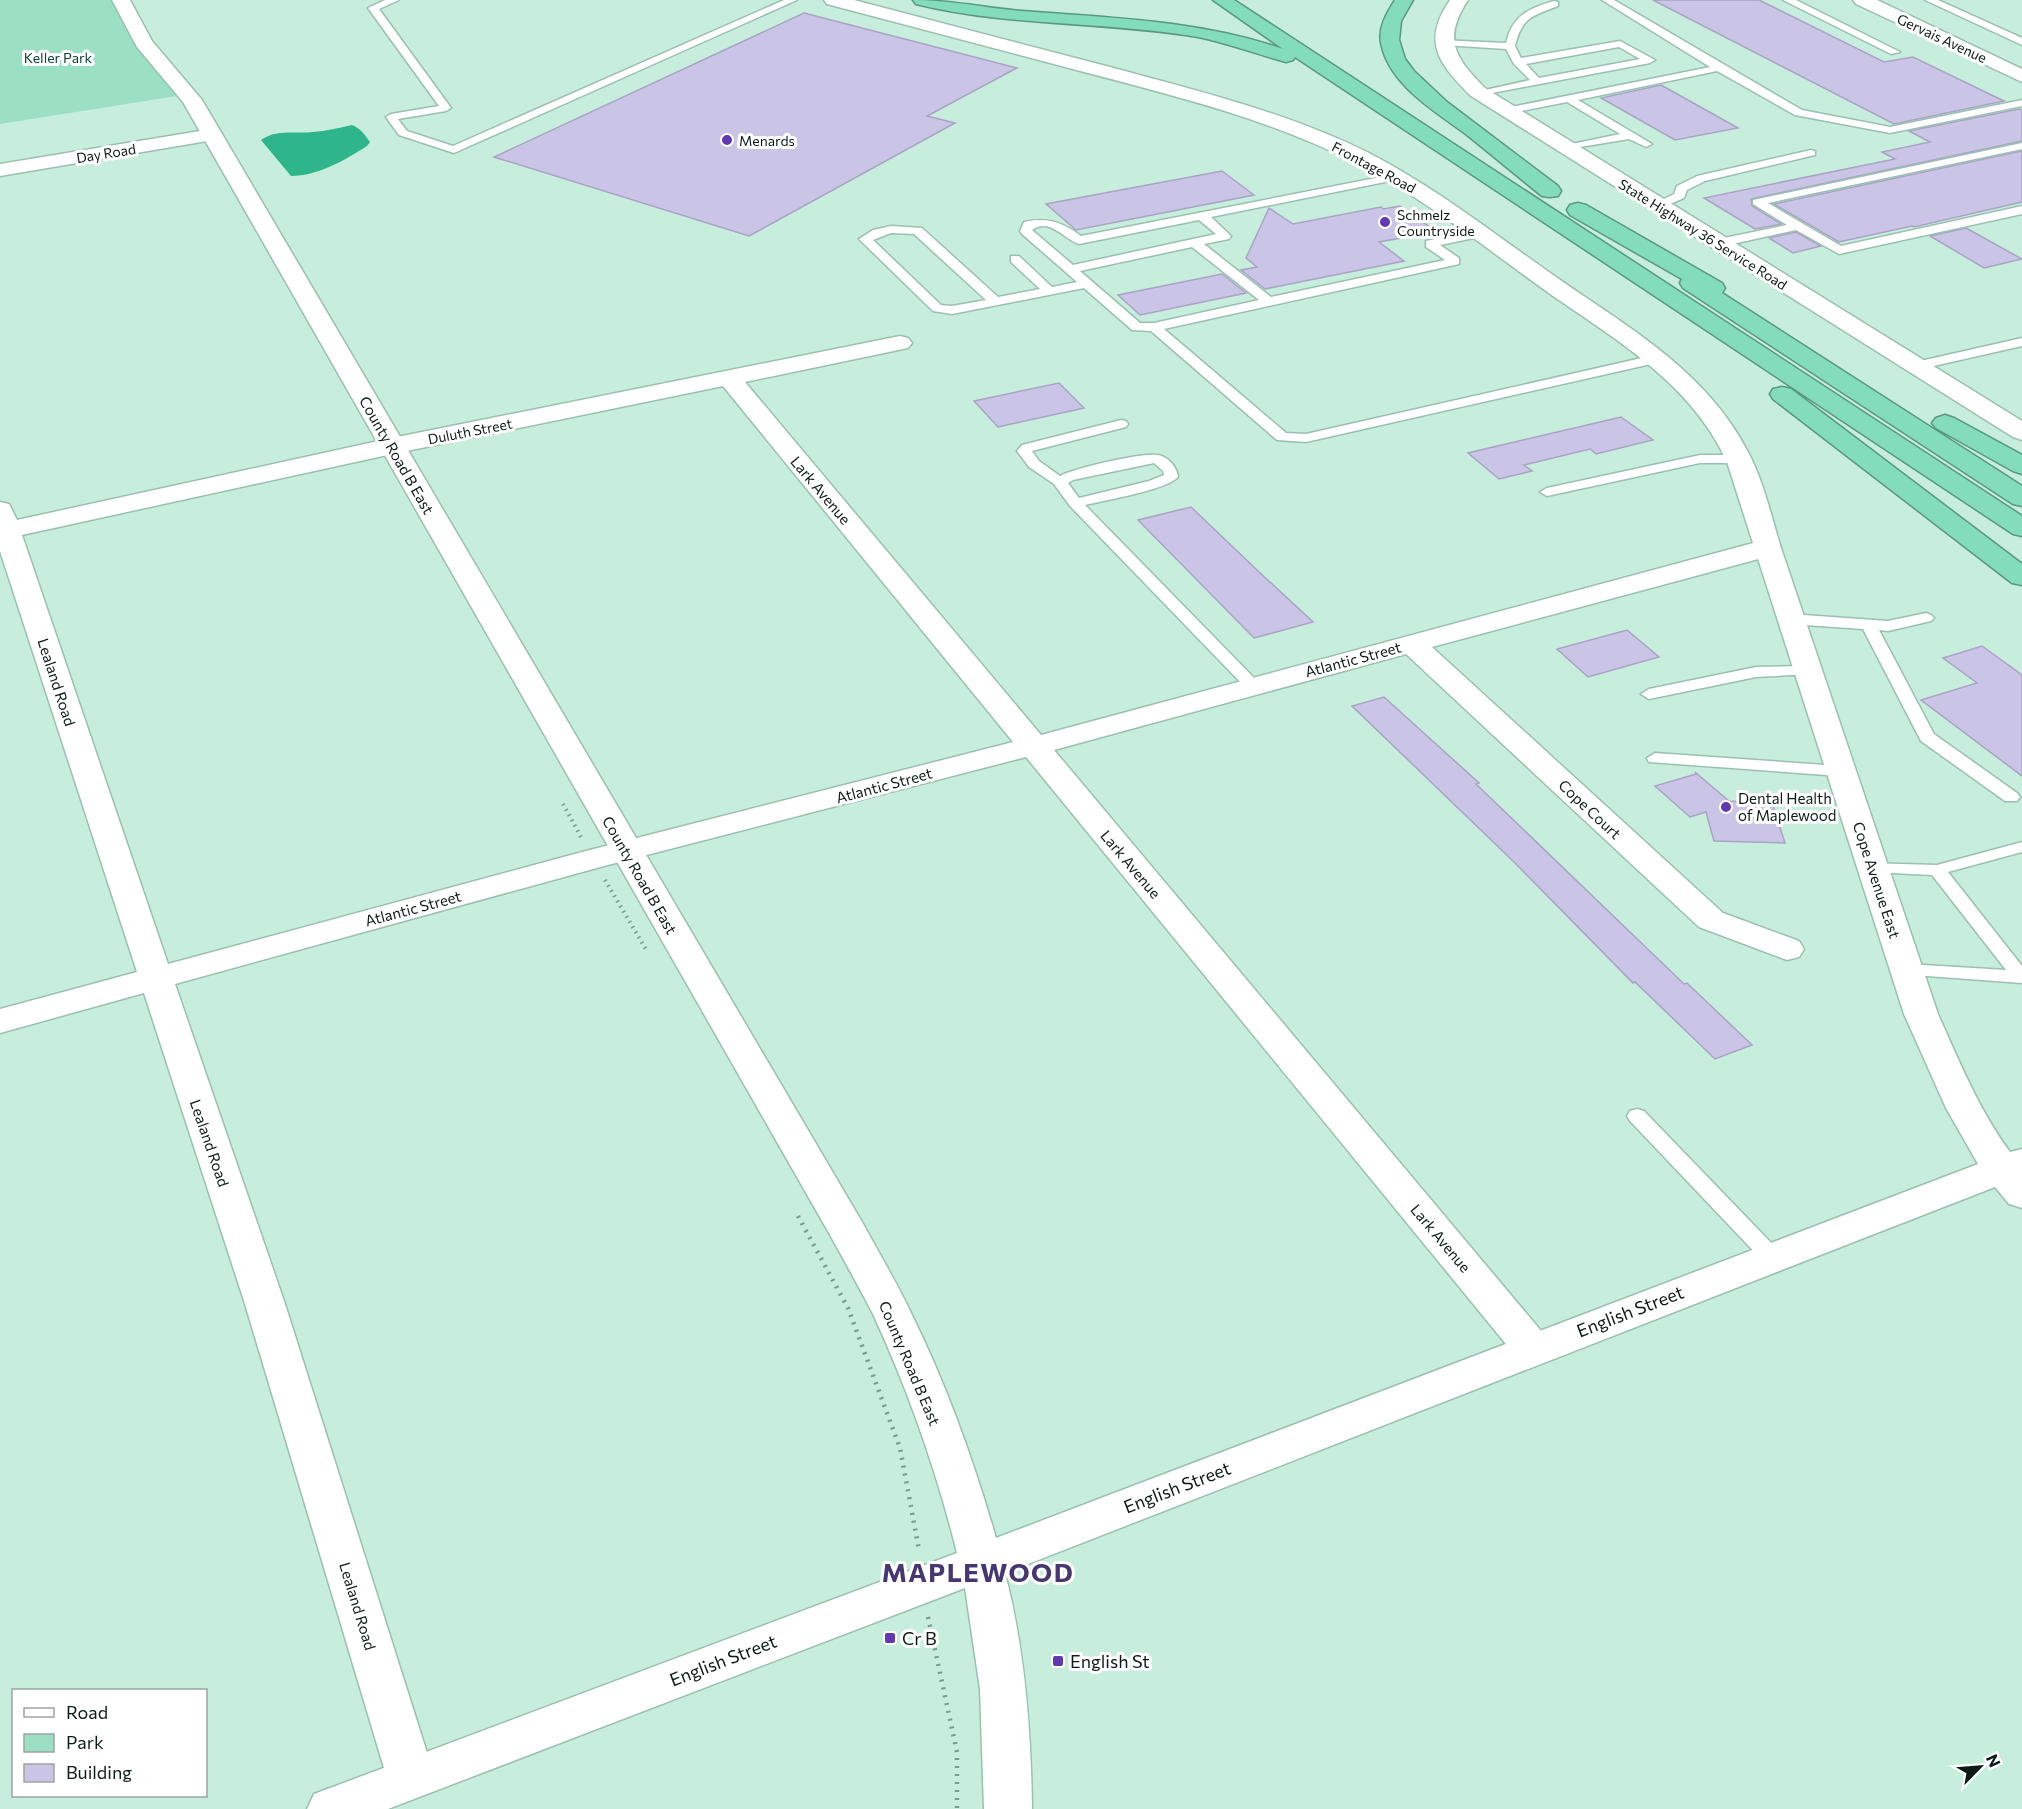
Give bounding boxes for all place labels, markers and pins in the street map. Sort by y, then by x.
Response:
place label: Menards [739,132,795,149]
marker: Menards [720,133,734,147]
place label: Schmelz Countryside [1397,206,1475,239]
marker: Schmelz Countryside [1378,215,1392,229]
place label: Dental Health of Maplewood [1738,789,1836,824]
marker: Dental Health of Maplewood [1719,800,1733,814]
place label: Cr B [902,1627,937,1649]
marker: Cr B [883,1631,897,1645]
place label: English St [1070,1650,1150,1672]
marker: English St [1051,1654,1065,1668]

